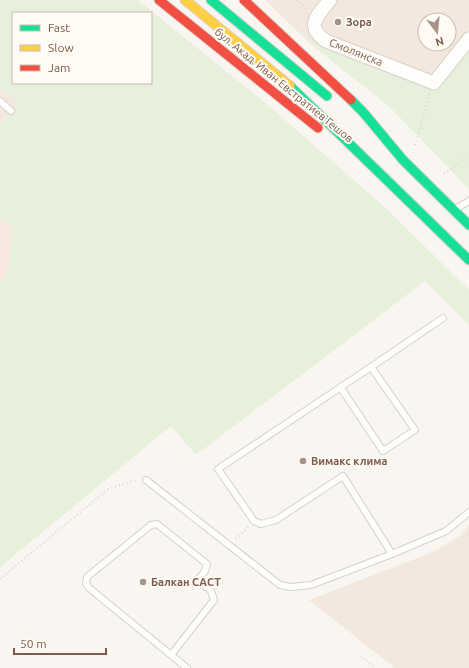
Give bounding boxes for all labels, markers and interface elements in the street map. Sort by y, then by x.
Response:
legend [12,12,152,84]
north arrow [417,12,457,52]
place label: Зора [346,16,372,28]
marker: Зора [333,17,343,27]
text: Fast [48,21,70,34]
street label: бул. Акад. Иван Евстратиев Гешов [212,25,356,145]
text: N [434,35,445,49]
street label: Смолянска [328,36,384,68]
text: Slow [48,41,74,54]
text: Jam [48,61,70,74]
place label: Вимакс клима [311,455,388,467]
marker: Вимакс клима [298,456,308,466]
place label: Балкан САСТ [151,576,221,588]
marker: Балкан САСТ [138,577,148,587]
scale bar [14,630,106,656]
text: 50 m [20,637,47,650]

